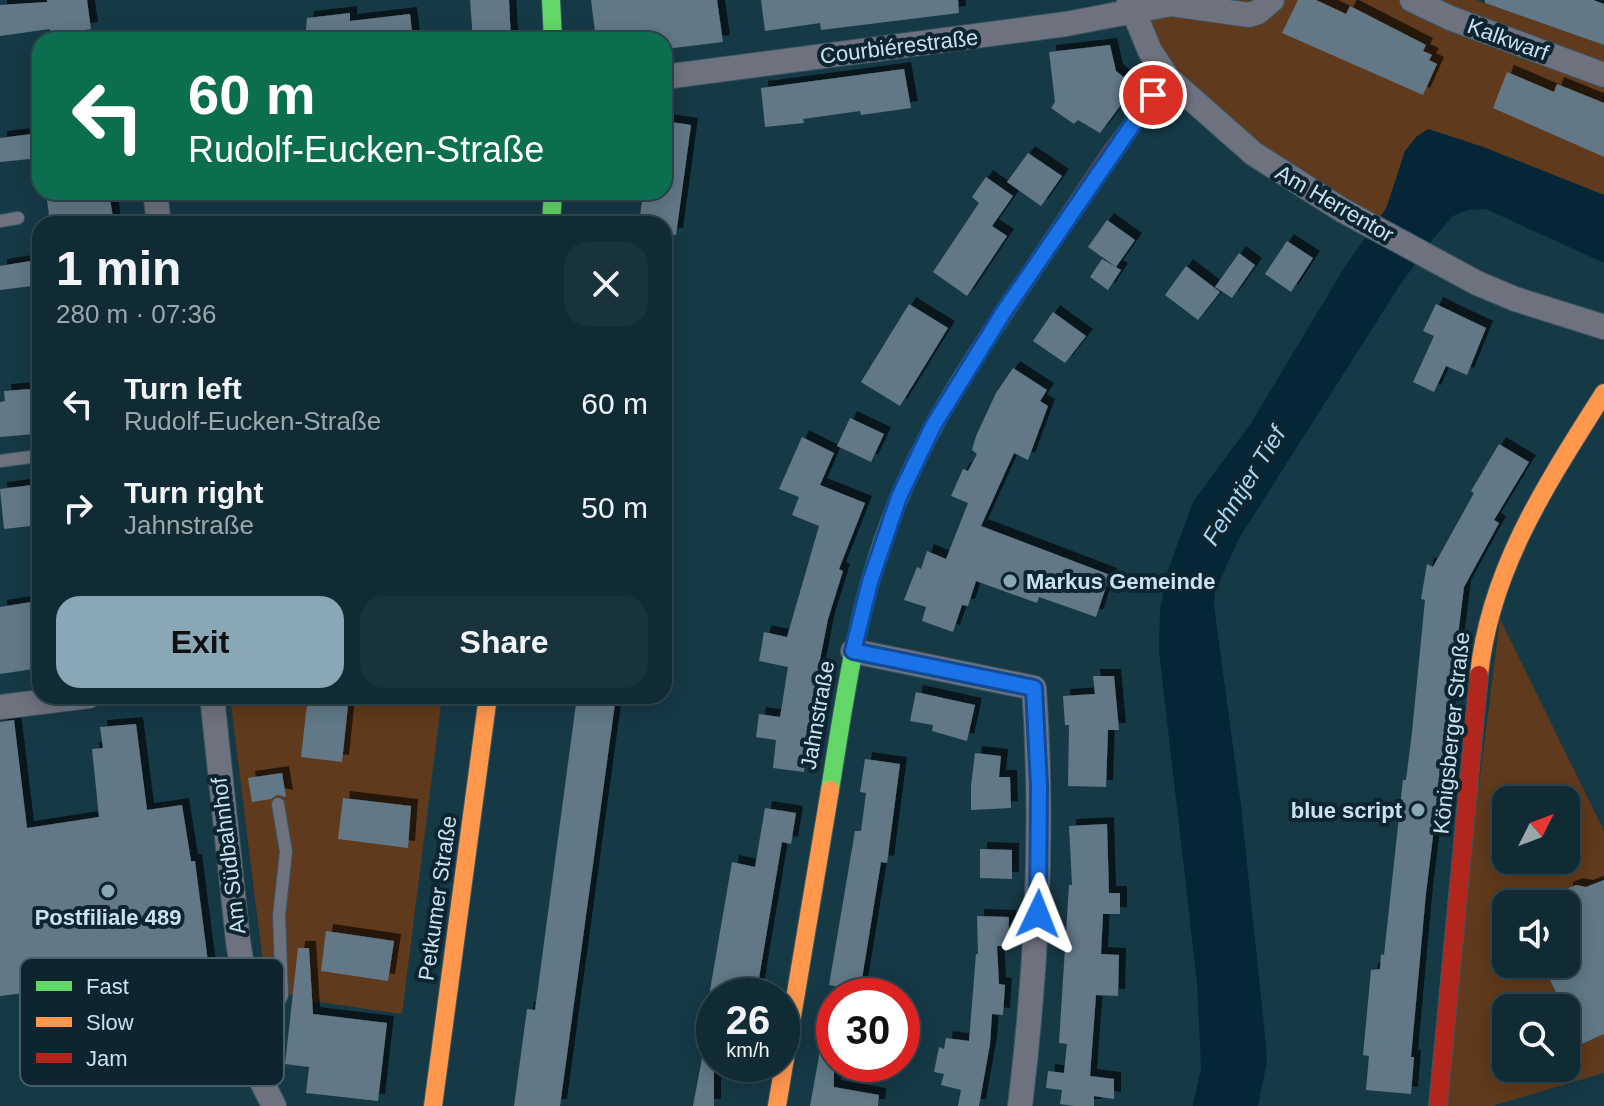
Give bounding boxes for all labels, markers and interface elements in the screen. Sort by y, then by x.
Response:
street label: Kalkwarf [1464,13,1553,66]
street label: Courbiérestraße [819,24,979,69]
pin [1119,61,1187,129]
text: 60 m [188,63,316,126]
icon: left [56,64,160,168]
icon: arrive [1131,73,1175,117]
text: Rudolf-Eucken-Straße [188,129,544,170]
street label: Am Herrentor [1271,160,1398,247]
text: 1 min [56,242,181,295]
button: close [564,242,648,326]
text: 280 m · 07:36 [56,299,216,329]
text: Turn left [124,372,242,405]
icon: left [56,382,100,426]
text: 60 m [581,387,648,420]
text: Rudolf-Eucken-Straße [124,406,381,436]
water label: Fehntjer Tief [1196,420,1292,550]
text: Turn right [124,476,263,509]
icon: right [56,486,100,530]
text: 50 m [581,491,648,524]
text: Jahnstraße [124,510,254,540]
place label: Markus Gemeinde [1026,569,1216,594]
marker: Markus Gemeinde [1001,572,1019,590]
button: Exit [56,596,344,688]
button: Share [360,596,648,688]
street label: Königsberger Straße [1428,631,1475,835]
street label: Jahnstraße [796,659,839,771]
street label: Am Südbahnhof [206,775,251,936]
north arrow [1492,786,1580,874]
map controls [1492,786,1580,1082]
place label: blue script [1291,798,1403,823]
marker: blue script [1409,801,1427,819]
street label: Petkumer Straße [414,814,461,982]
position arrow [996,872,1080,956]
marker: Postfiliale 489 [99,882,117,900]
button: sound [1492,890,1580,978]
place label: Postfiliale 489 [35,905,181,930]
legend [20,958,284,1086]
text: Fast [86,974,129,999]
speed limit sign: 30 [816,978,920,1082]
button: search [1492,994,1580,1082]
text: 26 [726,998,770,1042]
text: Slow [86,1010,134,1035]
text: km/h [726,1039,770,1061]
text: Jam [86,1046,128,1071]

